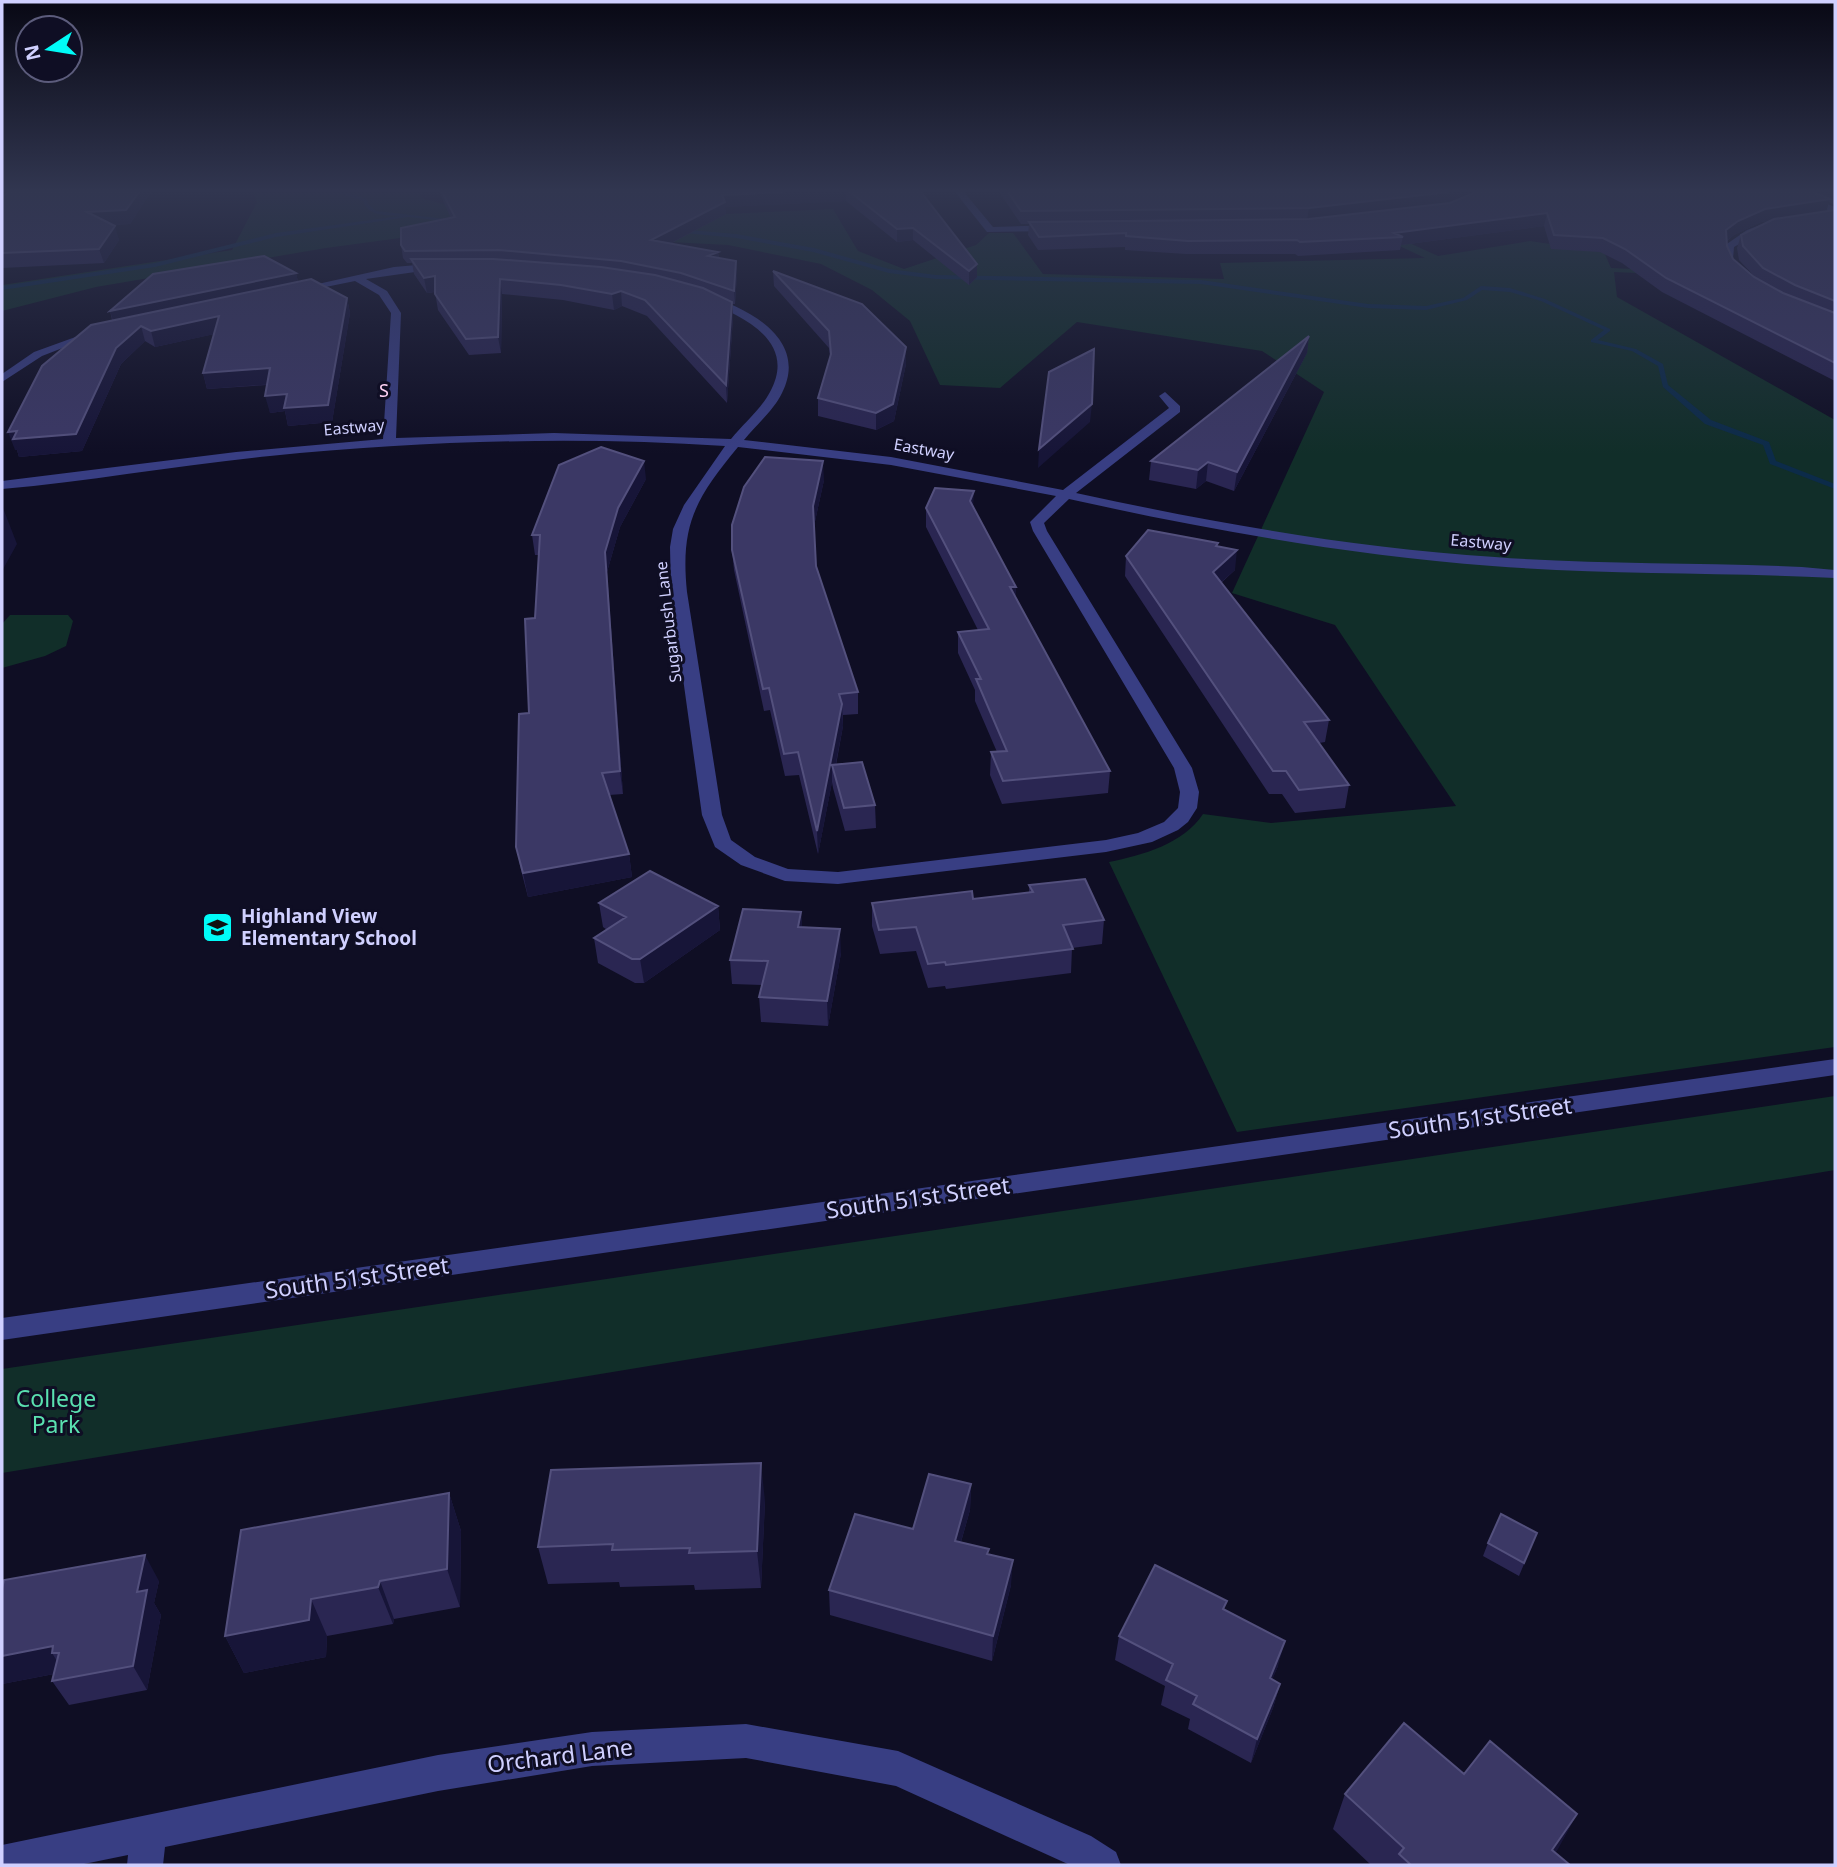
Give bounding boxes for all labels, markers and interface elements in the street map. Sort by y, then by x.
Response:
north arrow [14,14,84,84]
text: N [18,42,47,63]
district label: S [379,378,391,402]
street label: Eastway [323,413,386,441]
street label: Eastway [892,433,957,465]
street label: Eastway [1450,528,1513,556]
street label: Sugarbush Lane [650,560,686,684]
place label: Highland View Elementary School [241,903,417,951]
school or university icon: Highland View Elementary School [201,910,235,944]
street label: South 51st Street [1386,1088,1574,1146]
street label: South 51st Street [824,1168,1012,1226]
street label: South 51st Street [263,1248,451,1306]
park label: College Park [16,1382,96,1440]
street label: Orchard Lane [485,1730,635,1780]

